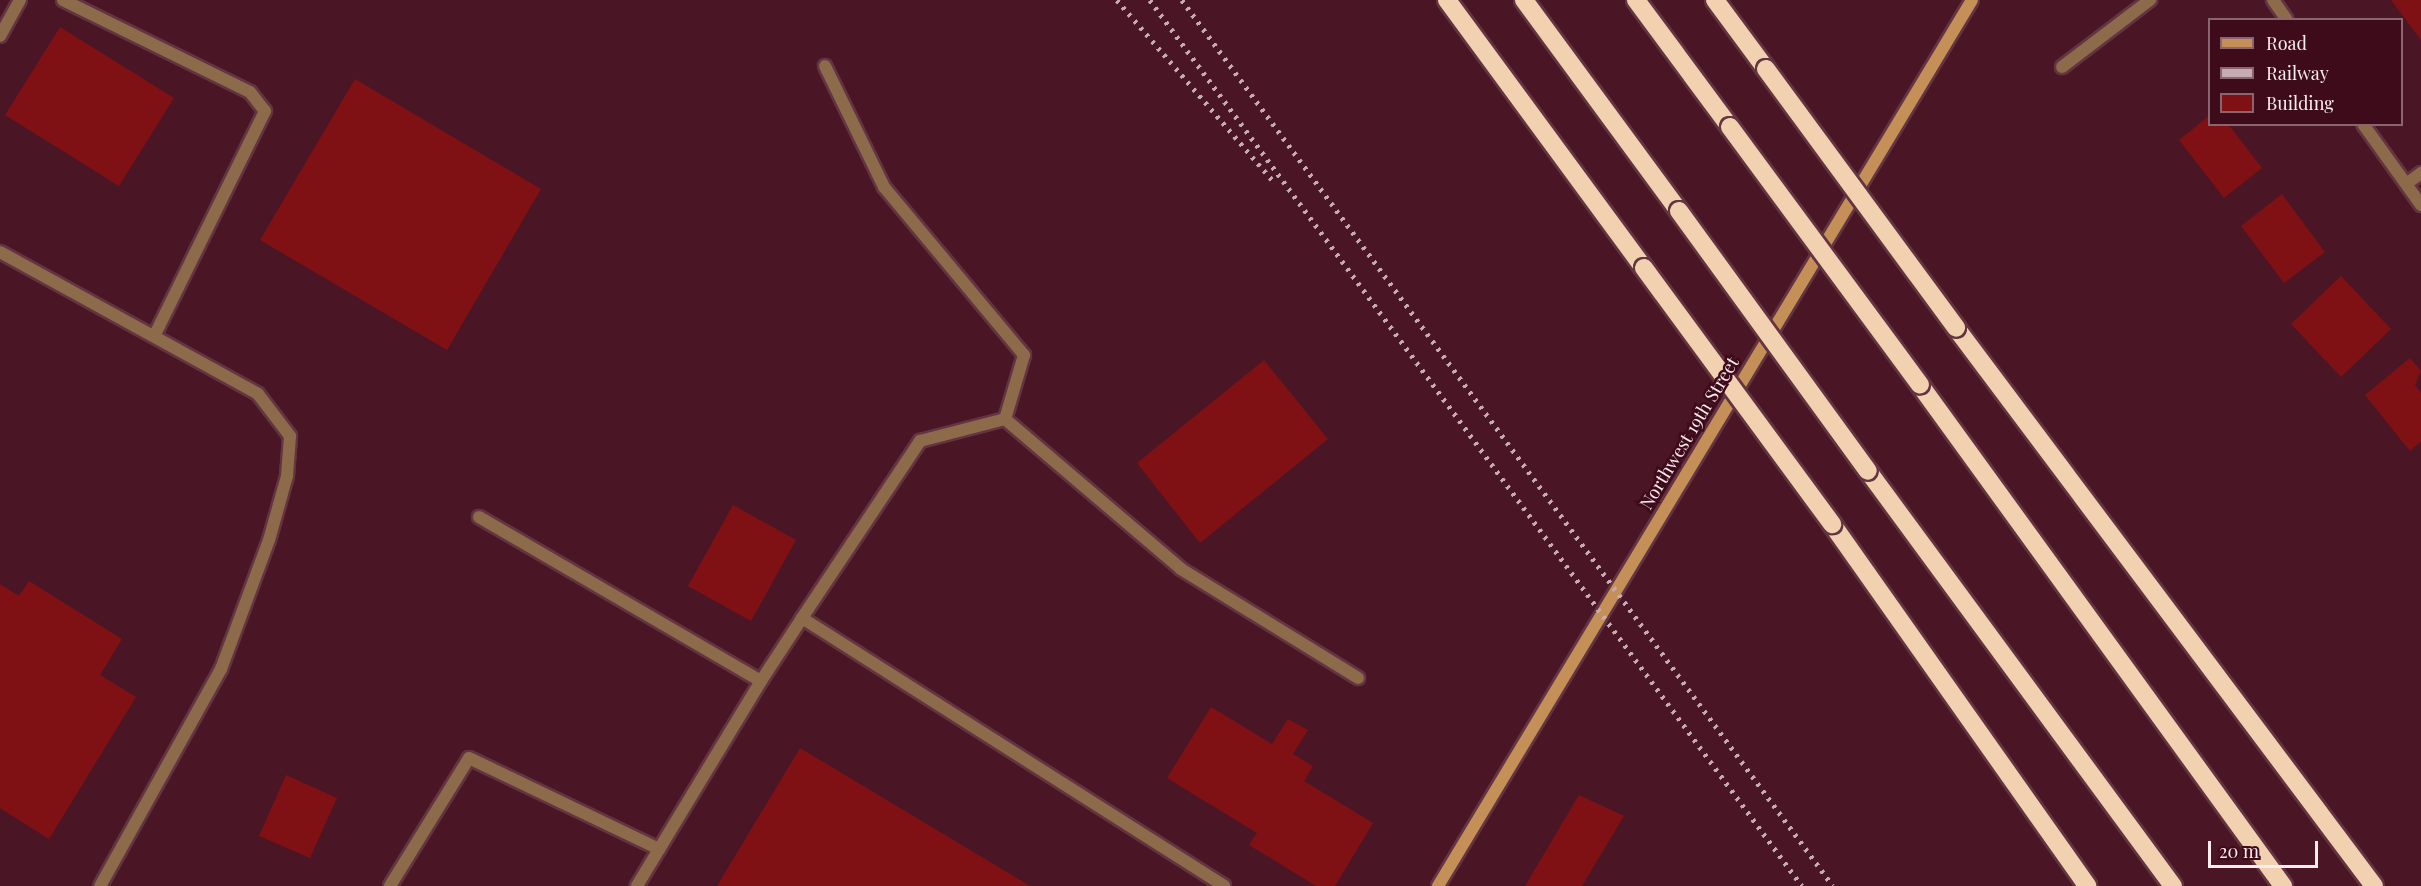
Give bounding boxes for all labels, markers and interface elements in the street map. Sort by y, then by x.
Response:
legend [2208,18,2403,126]
text: Road [2266,31,2307,55]
text: Railway [2266,61,2329,85]
text: Building [2266,91,2334,115]
street label: Northwest 19th Street [1635,353,1743,513]
scale bar [2211,829,2320,867]
text: 20 m [2219,839,2259,863]

